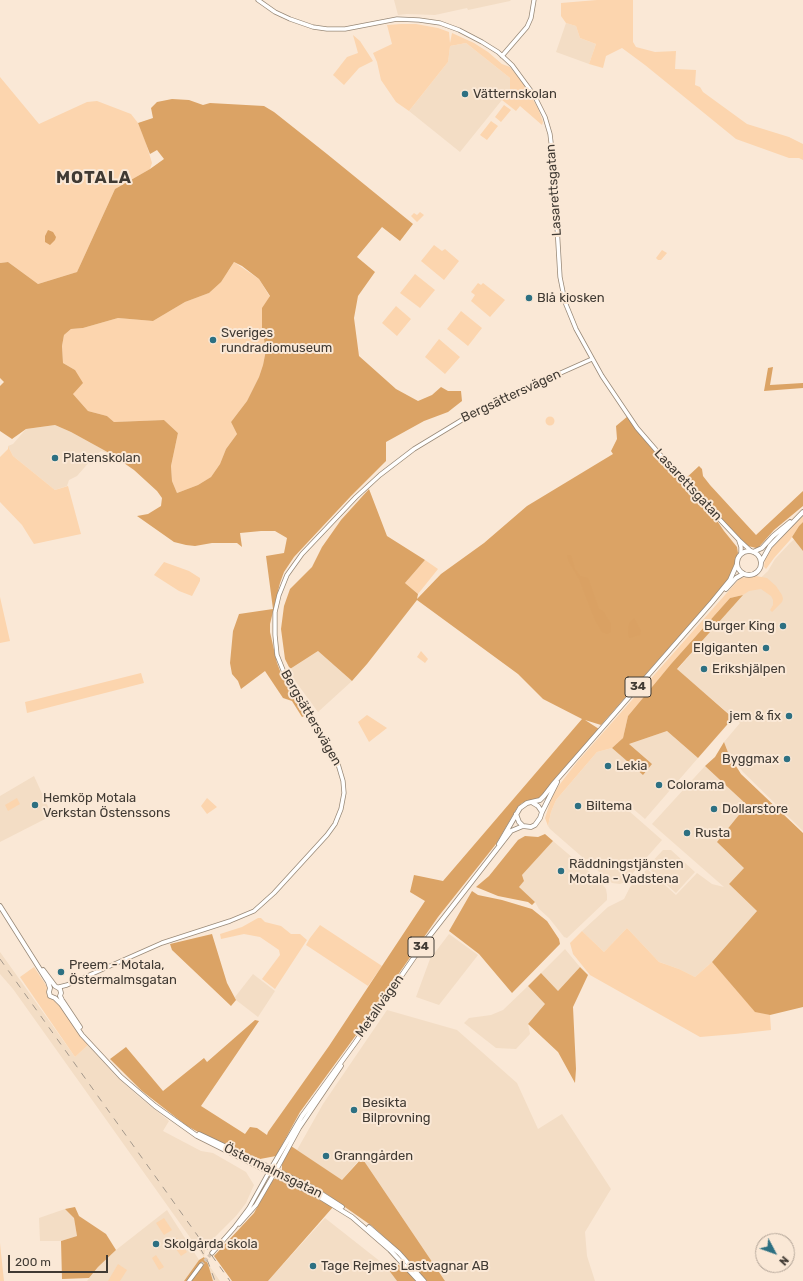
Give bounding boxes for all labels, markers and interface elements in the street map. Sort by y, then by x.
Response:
place label: Vätternskolan [473,86,557,102]
marker: Vätternskolan [460,89,470,99]
street label: Lasarettsgatan [543,143,565,237]
district label: MOTALA [56,168,132,188]
place label: Blå kiosken [537,290,605,306]
marker: Blå kiosken [524,293,534,303]
place label: Sveriges rundradiomuseum [221,325,332,356]
marker: Sveriges rundradiomuseum [208,335,218,345]
street label: Bergsättersvägen [459,366,563,426]
street label: Lasarettsgatan [651,446,725,524]
place label: Platenskolan [63,450,141,466]
marker: Platenskolan [50,453,60,463]
place label: Burger King [704,618,775,634]
marker: Burger King [778,621,788,631]
place label: Elgiganten [693,640,758,656]
marker: Elgiganten [761,643,771,653]
place label: Erikshjälpen [712,661,786,677]
marker: Erikshjälpen [699,664,709,674]
street label: Bergsättersvägen [277,667,345,769]
road number: 34 [625,677,651,697]
place label: jem & fix [729,708,781,724]
marker: jem & fix [784,711,794,721]
place label: Byggmax [722,751,779,767]
marker: Byggmax [782,754,792,764]
place label: Lekia [616,758,647,774]
marker: Lekia [603,761,613,771]
place label: Colorama [667,777,724,793]
marker: Colorama [654,780,664,790]
place label: Hemköp Motala Verkstan Östenssons [43,790,170,821]
place label: Biltema [586,798,632,814]
marker: Hemköp Motala Verkstan Östenssons [30,800,40,810]
marker: Biltema [573,801,583,811]
place label: Dollarstore [722,801,788,817]
marker: Dollarstore [709,804,719,814]
place label: Rusta [695,825,730,841]
marker: Rusta [682,828,692,838]
place label: Räddningstjänsten Motala - Vadstena [569,856,684,887]
marker: Räddningstjänsten Motala - Vadstena [556,866,566,876]
road number: 34 [408,937,434,957]
place label: Preem - Motala, Östermalmsgatan [69,957,177,988]
marker: Preem - Motala, Östermalmsgatan [56,967,66,977]
street label: Metallvägen [353,972,407,1040]
place label: Besikta Bilprovning [362,1095,431,1126]
marker: Besikta Bilprovning [349,1105,359,1115]
street label: Östermalmsgatan [221,1140,325,1202]
place label: Granngården [334,1148,413,1164]
marker: Granngården [321,1151,331,1161]
north arrow [755,1233,795,1273]
place label: Skolgårda skola [164,1236,258,1252]
marker: Skolgårda skola [151,1239,161,1249]
scale bar [10,1247,110,1273]
text: N [776,1253,791,1268]
text: 200 m [15,1255,51,1269]
place label: Tage Rejmes Lastvagnar AB [321,1258,489,1274]
marker: Tage Rejmes Lastvagnar AB [308,1261,318,1271]

